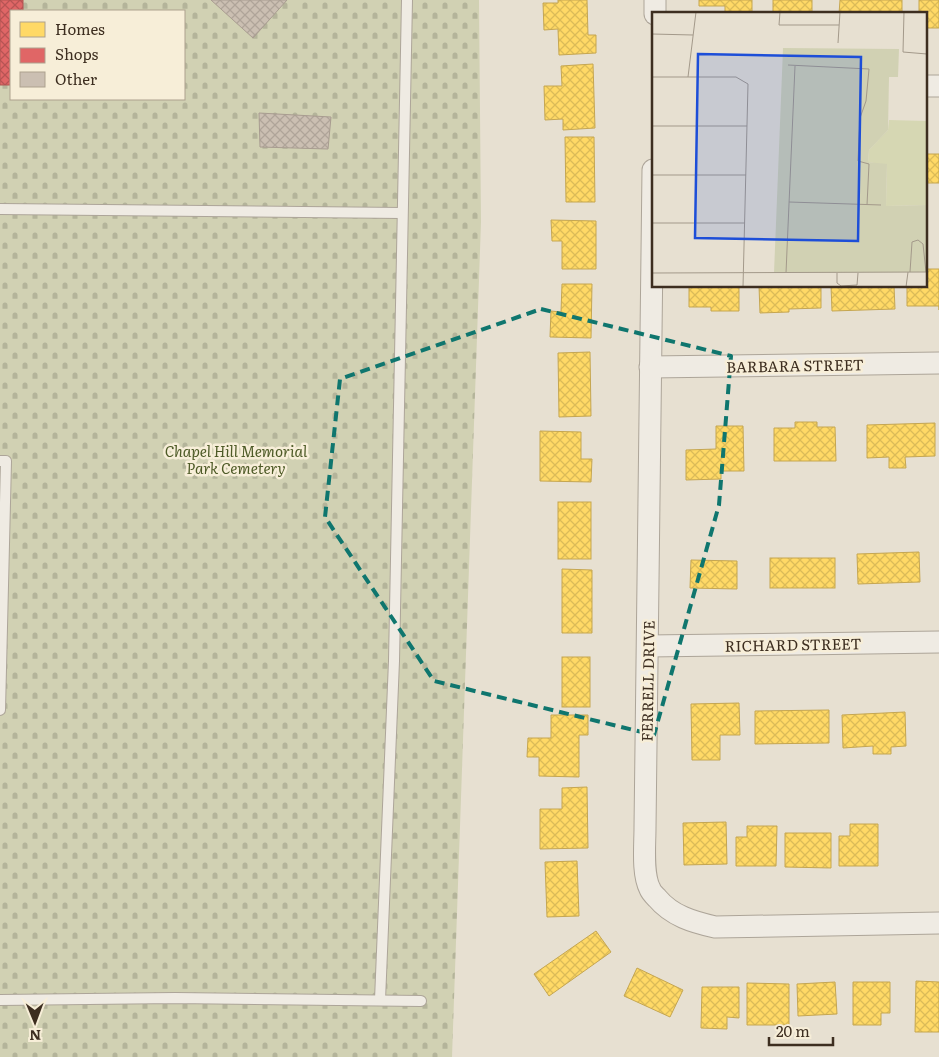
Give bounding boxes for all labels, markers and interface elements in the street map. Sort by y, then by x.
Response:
legend [10,10,185,100]
inset map [652,12,926,288]
text: Homes [55,17,105,40]
text: Shops [55,42,98,65]
text: Other [55,67,97,90]
street label: BARBARA STREET [726,352,864,378]
park label: Chapel Hill Memorial Park Cemetery [165,439,308,479]
street label: FERRELL DRIVE [634,620,660,742]
street label: RICHARD STREET [724,631,862,657]
north arrow [10,997,60,1047]
scale bar [769,1014,833,1046]
text: 20 m [776,1019,810,1042]
text: N [29,1026,41,1046]

